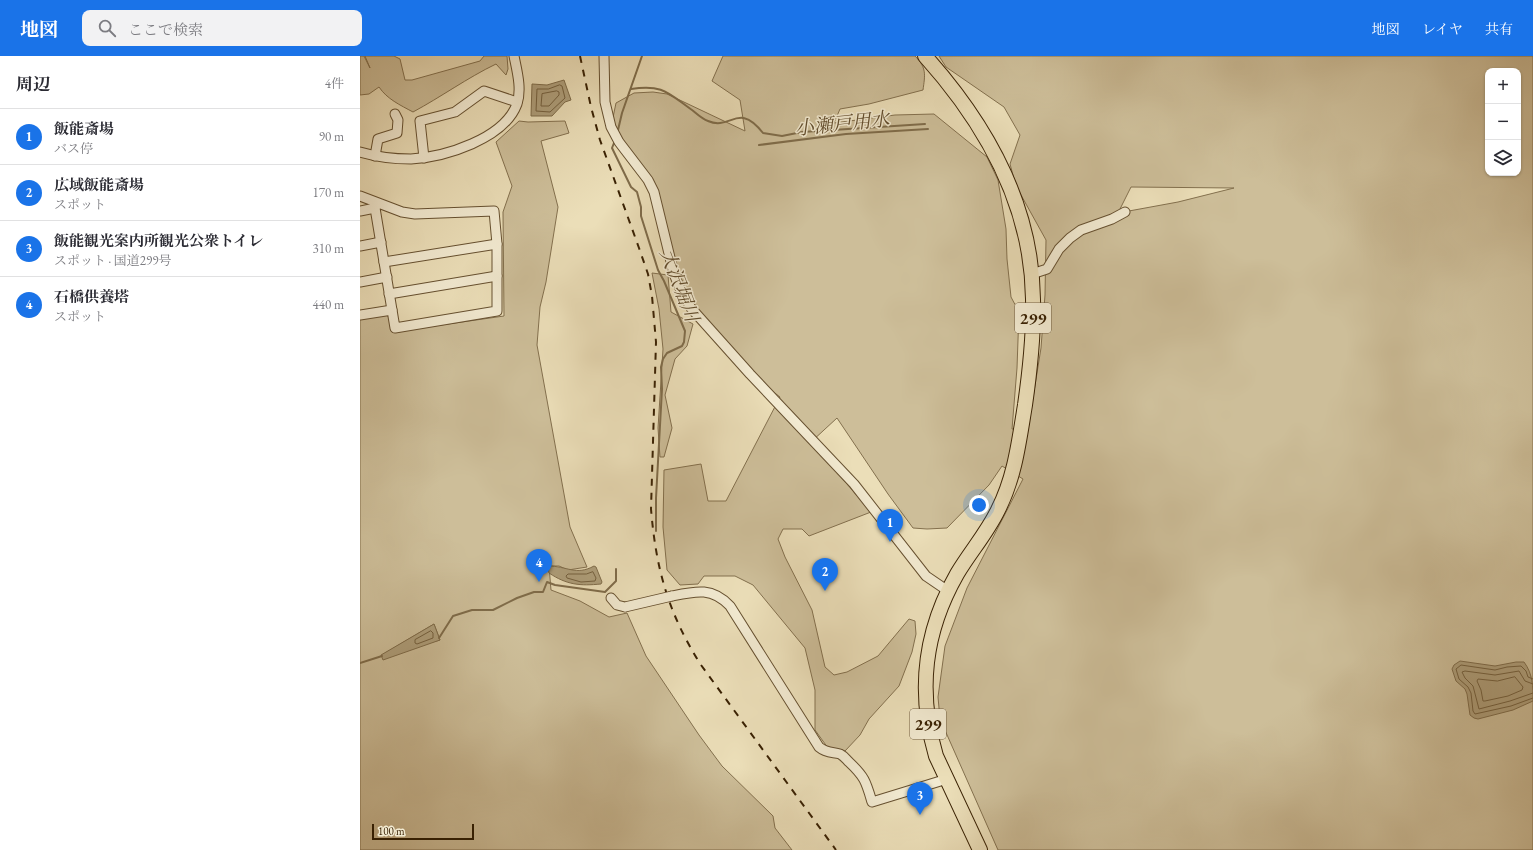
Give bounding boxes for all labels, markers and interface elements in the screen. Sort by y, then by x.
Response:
search box [82,10,362,46]
text: 地図 [20,17,58,42]
icon: search [96,17,118,39]
text: ここで検索 [128,20,203,39]
text: 地図 [1372,20,1400,38]
text: レイヤ [1422,20,1463,38]
text: 共有 [1485,20,1513,38]
map controls [1485,68,1521,176]
button: + [1485,68,1521,104]
text: 周辺 [16,73,50,95]
text: 4件 [325,75,344,92]
button: − [1485,104,1521,140]
water label: 小瀬戸用水 [793,106,893,141]
text: 飯能斎場 [54,119,114,138]
text: 1 [26,128,32,145]
text: 90 m [319,128,344,145]
text: バス停 [54,140,93,157]
button: layers [1485,140,1521,176]
text: 広域飯能斎場 [54,175,144,194]
text: 2 [26,184,32,201]
text: 170 m [313,184,344,201]
text: スポット [54,196,106,213]
text: 飯能観光案内所観光公衆トイレ [54,231,263,250]
text: 3 [26,240,32,257]
text: 310 m [313,240,344,257]
water label: 大沢堀川 [654,245,706,327]
text: スポット · 国道299号 [54,252,172,269]
text: 石橋供養塔 [54,287,129,306]
text: 4 [26,296,32,313]
text: 440 m [313,296,344,313]
road number: 299 [1015,303,1051,333]
text: スポット [54,308,106,325]
your location [969,495,989,515]
pin: 1 [877,509,903,542]
pin: 4 [526,549,552,582]
pin: 2 [812,558,838,591]
road number: 299 [910,709,946,739]
pin: 3 [907,782,933,815]
scale bar [372,822,474,841]
text: 100 m [378,824,405,838]

